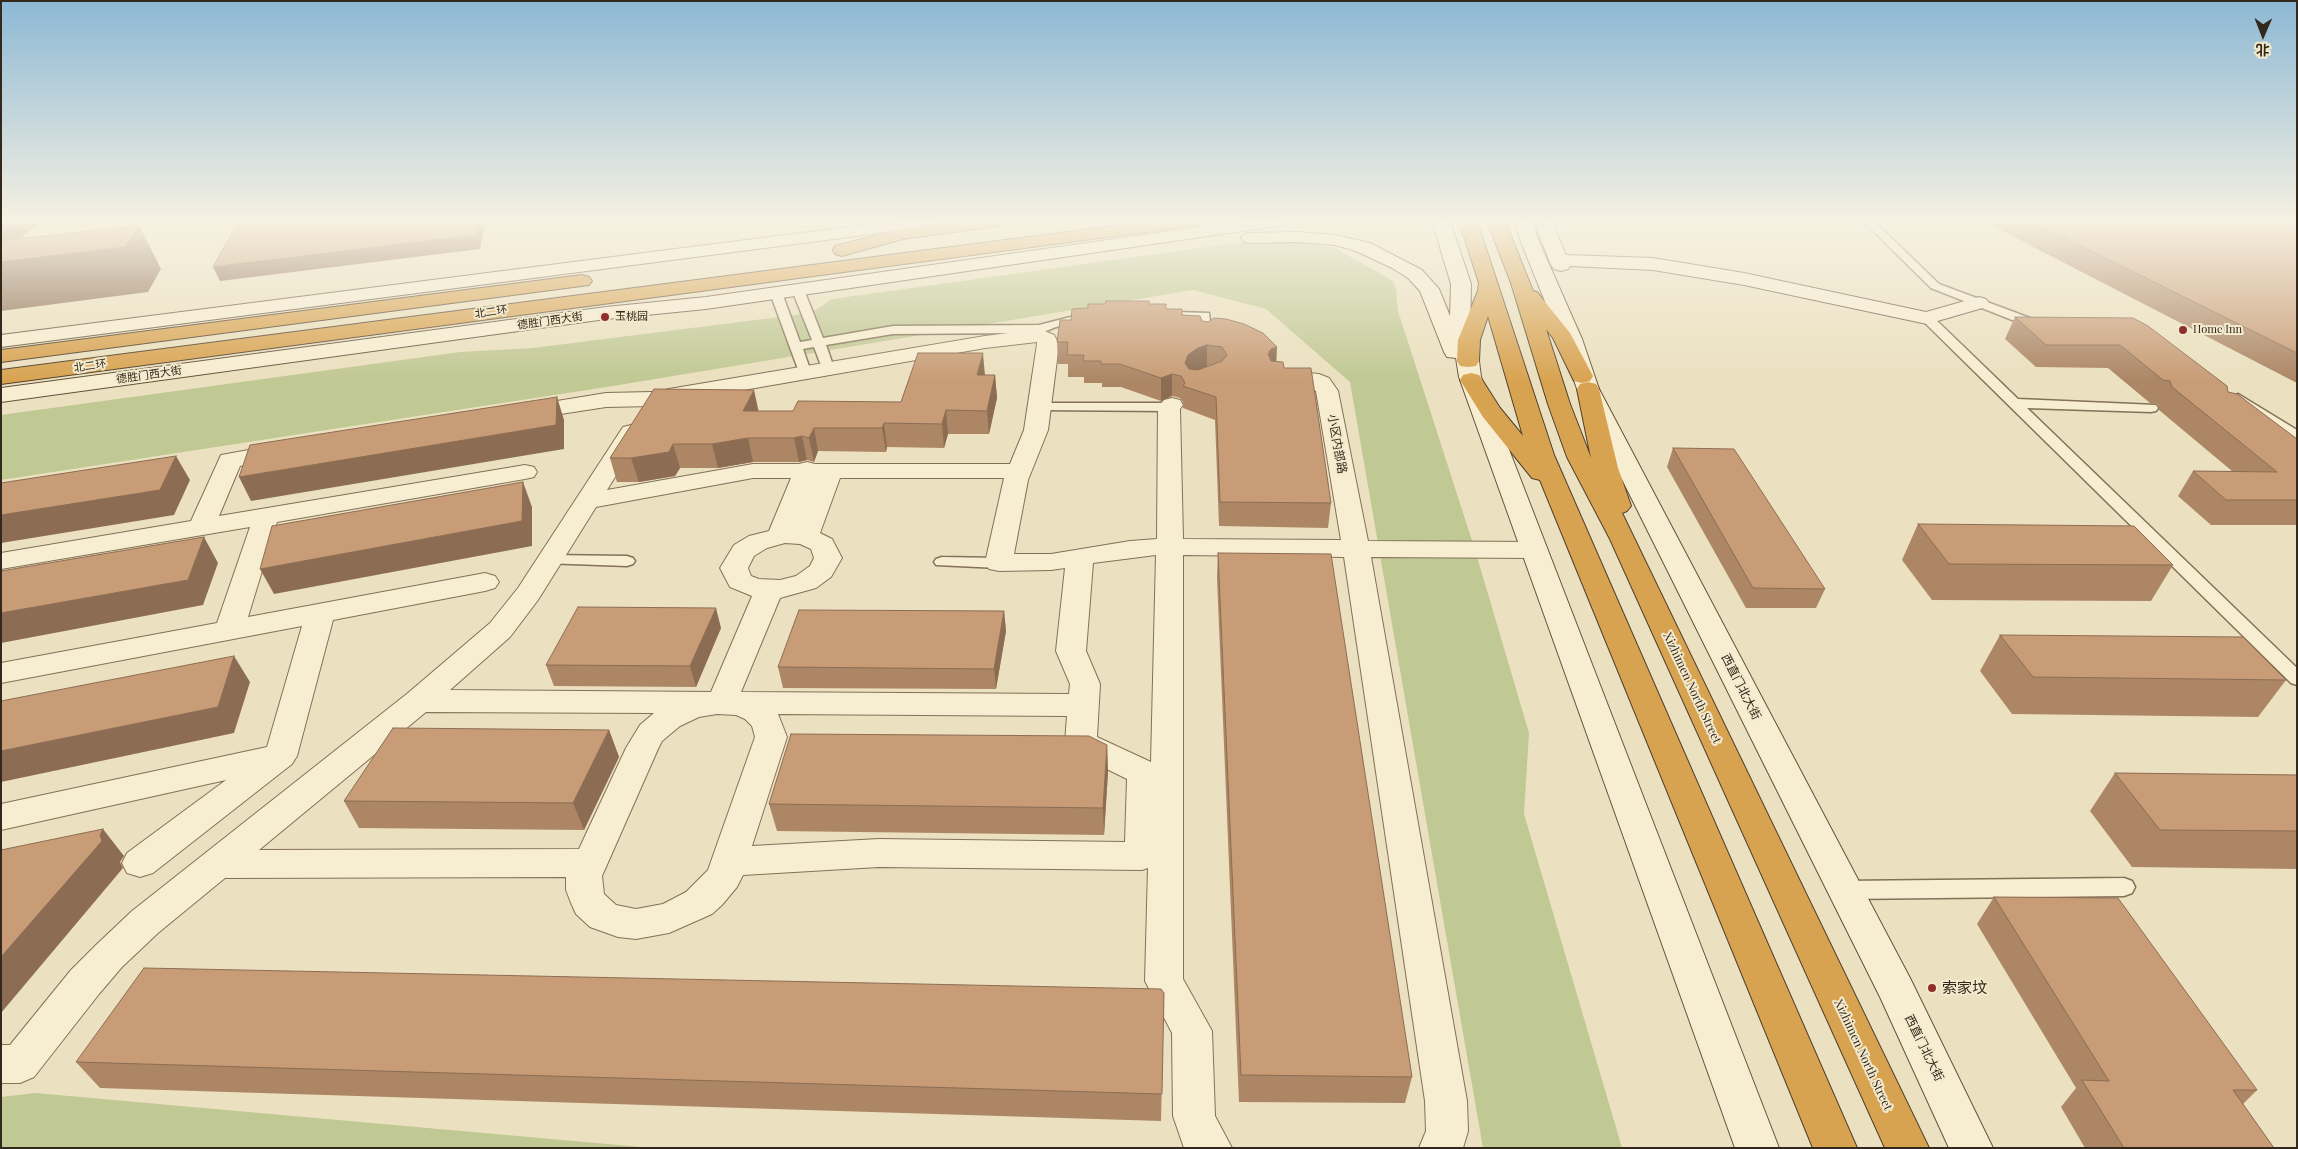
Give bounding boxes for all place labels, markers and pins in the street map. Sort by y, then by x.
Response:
place label: 玉桃园 [615,310,648,324]
marker: 玉桃园 [599,311,611,323]
place label: Home Inn [2193,323,2242,337]
marker: Home Inn [2177,324,2189,336]
place label: 索家坟 [1942,979,1987,997]
marker: 索家坟 [1926,982,1938,994]

